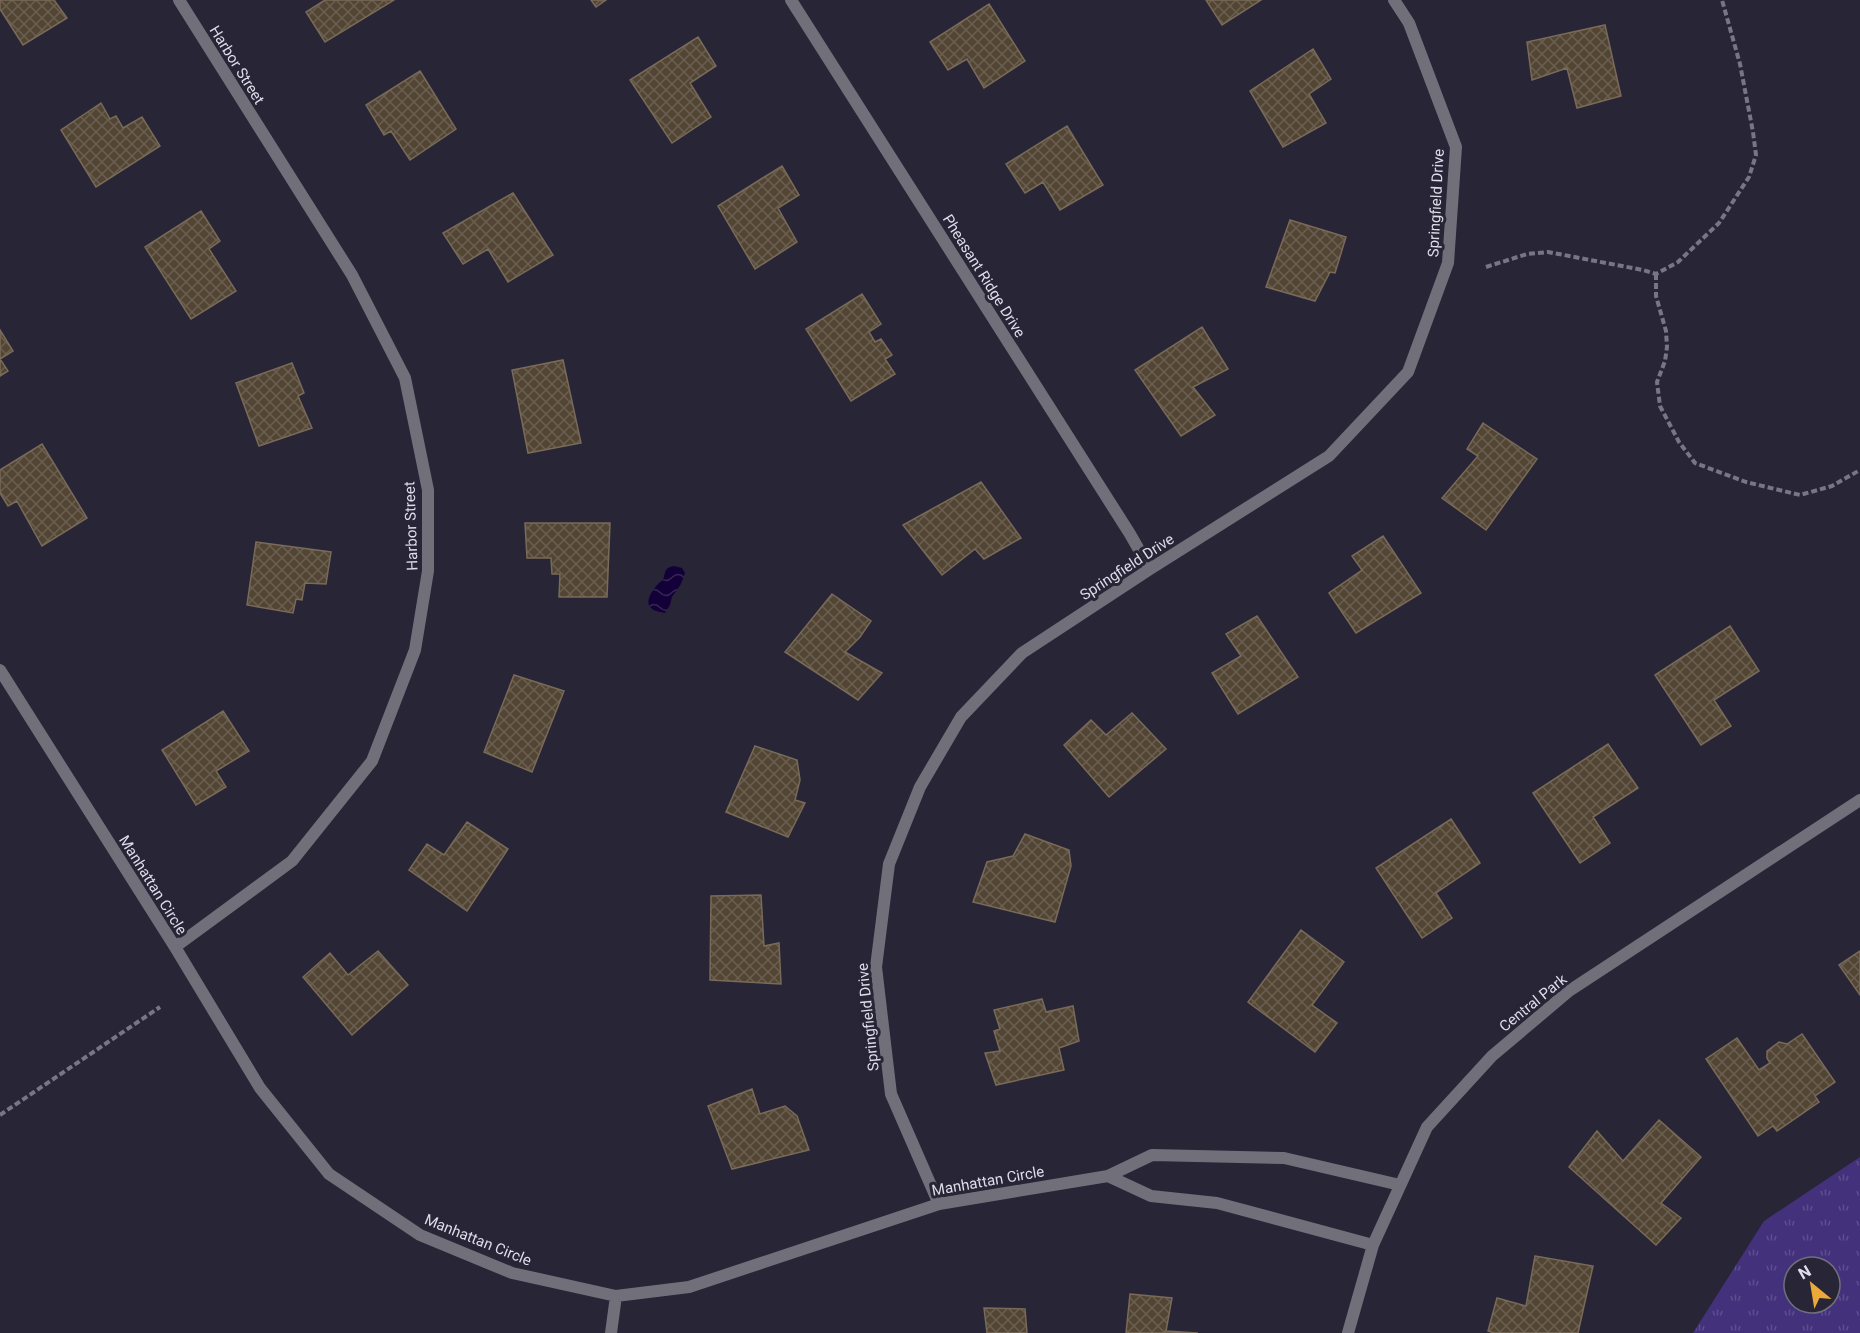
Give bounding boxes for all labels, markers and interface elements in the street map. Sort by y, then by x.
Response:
street label: Harbor Street [206,22,268,108]
street label: Springfield Drive [1424,148,1448,258]
street label: Pheasant Ridge Drive [939,211,1029,341]
street label: Harbor Street [400,481,422,571]
street label: Springfield Drive [1077,530,1177,604]
street label: Manhattan Circle [115,832,191,938]
street label: Springfield Drive [853,962,883,1072]
street label: Central Park [1496,970,1571,1036]
street label: Manhattan Circle [930,1162,1046,1200]
street label: Manhattan Circle [422,1210,534,1270]
north arrow [1782,1255,1842,1315]
text: N [1795,1261,1814,1283]

